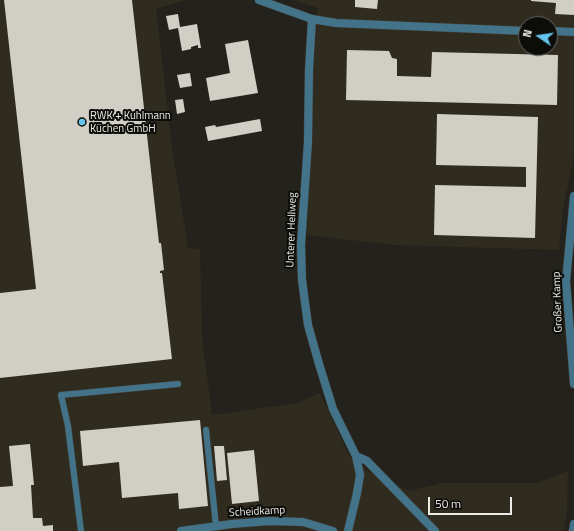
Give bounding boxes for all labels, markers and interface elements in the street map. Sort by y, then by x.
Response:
north arrow [518,16,558,56]
text: N [519,28,536,39]
place label: RWK + Kuhlmann Küchen GmbH [90,109,171,135]
marker: RWK + Kuhlmann Küchen GmbH [77,117,87,127]
street label: Unterer Hellweg [284,192,300,268]
street label: Großer Kamp [550,271,566,333]
scale bar [430,489,514,515]
text: 50 m [435,494,461,513]
street label: Scheidkamp [229,504,285,520]

